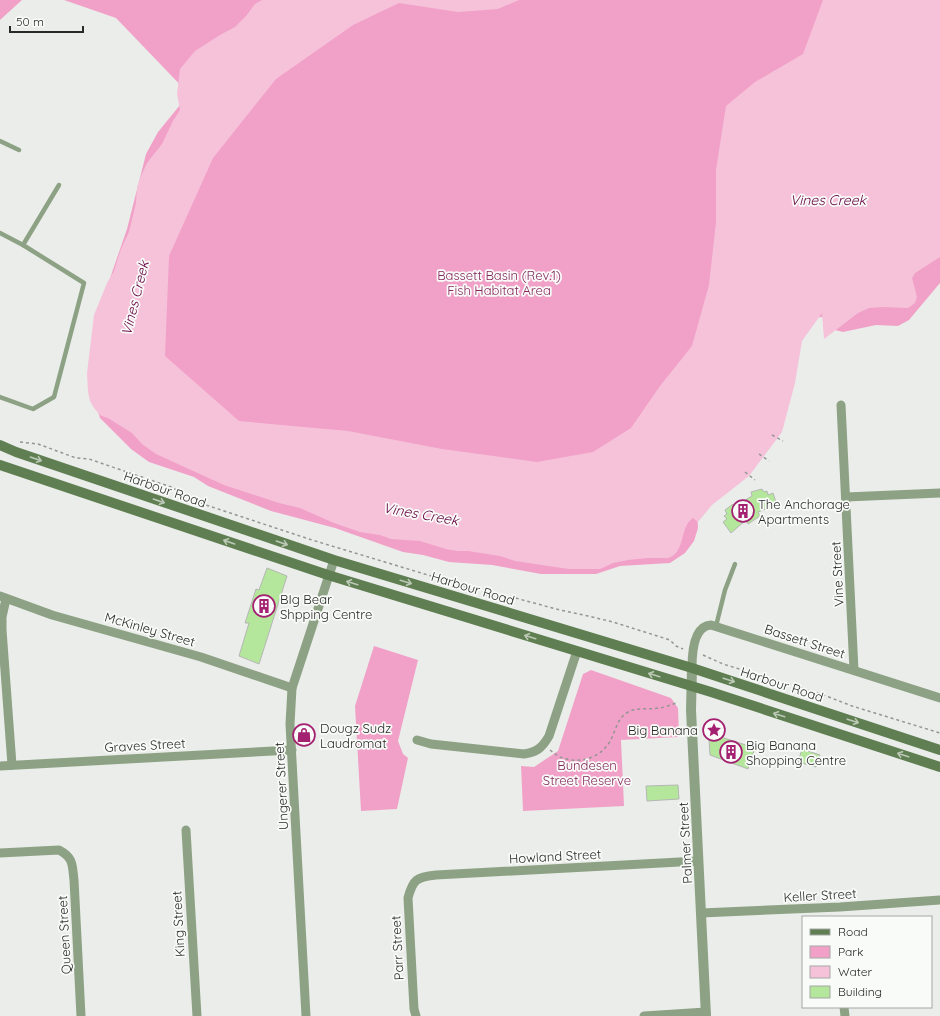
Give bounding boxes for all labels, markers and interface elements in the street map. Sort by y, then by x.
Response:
scale bar [10,8,83,34]
text: 50 m [16,14,44,29]
water label: Vines Creek [790,191,868,209]
water label: Vines Creek [117,257,153,337]
park label: Bassett Basin (Rev.1) Fish Habitat Area [437,267,561,298]
one-way arrow [30,456,43,463]
street label: Harbour Road [122,467,208,511]
place label: The Anchorage Apartments [758,496,850,527]
one-way arrow [153,498,166,505]
building icon: The Anchorage Apartments [730,498,756,524]
water label: Vines Creek [382,499,462,530]
one-way arrow [222,538,235,545]
one-way arrow [276,540,289,547]
street label: Vine Street [827,541,847,607]
street label: Harbour Road [429,568,517,608]
one-way arrow [347,578,359,586]
one-way arrow [400,579,413,586]
place label: BIg Bear Shpping Centre [280,591,372,622]
building icon: BIg Bear Shpping Centre [251,593,277,619]
street label: McKinley Street [103,608,197,650]
street label: Bassett Street [763,620,847,662]
one-way arrow [524,633,537,640]
street label: Harbour Road [739,663,825,705]
one-way arrow [648,671,661,678]
one-way arrow [723,677,736,684]
one-way arrow [774,710,786,718]
place icon: Big Banana [701,717,727,743]
one-way arrow [846,718,859,725]
place label: Dougz Sudz Laudromat [320,720,391,751]
shop icon: Dougz Sudz Laudromat [291,722,317,748]
place label: Big Banana [628,722,698,738]
street label: Graves Street [104,735,186,755]
place label: Big Banana Shopping Centre [746,737,846,768]
building icon: Big Banana Shopping Centre [718,739,744,765]
street label: Ungerer Street [271,742,291,830]
one-way arrow [897,751,910,758]
park label: Bundesen Street Reserve [543,757,631,788]
street label: Palmer Street [675,802,695,884]
street label: Howland Street [508,846,602,866]
street label: Keller Street [783,885,857,905]
street label: King Street [168,890,188,958]
street label: Queen Street [54,895,74,975]
street label: Parr Street [387,915,407,981]
legend [802,916,932,1008]
text: Road [838,924,868,939]
text: Park [838,944,863,959]
text: Water [838,964,873,979]
text: Building [838,984,882,999]

